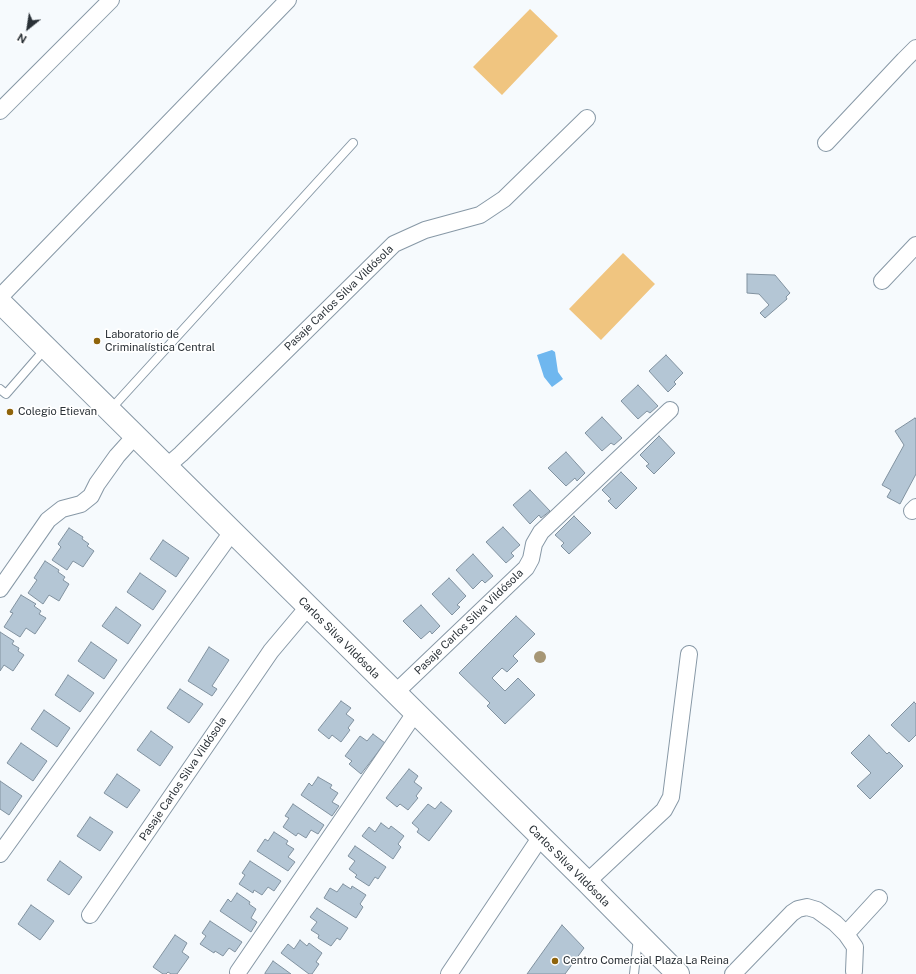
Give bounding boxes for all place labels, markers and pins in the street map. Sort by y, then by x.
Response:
place label: Laboratorio de Criminalística Central [105,328,215,354]
marker: Laboratorio de Criminalística Central [92,336,102,346]
place label: Colegio Etievan [18,405,97,419]
marker: Colegio Etievan [5,407,15,417]
place label: Centro Comercial Plaza La Reina [563,954,729,968]
marker: Centro Comercial Plaza La Reina [550,956,560,966]

